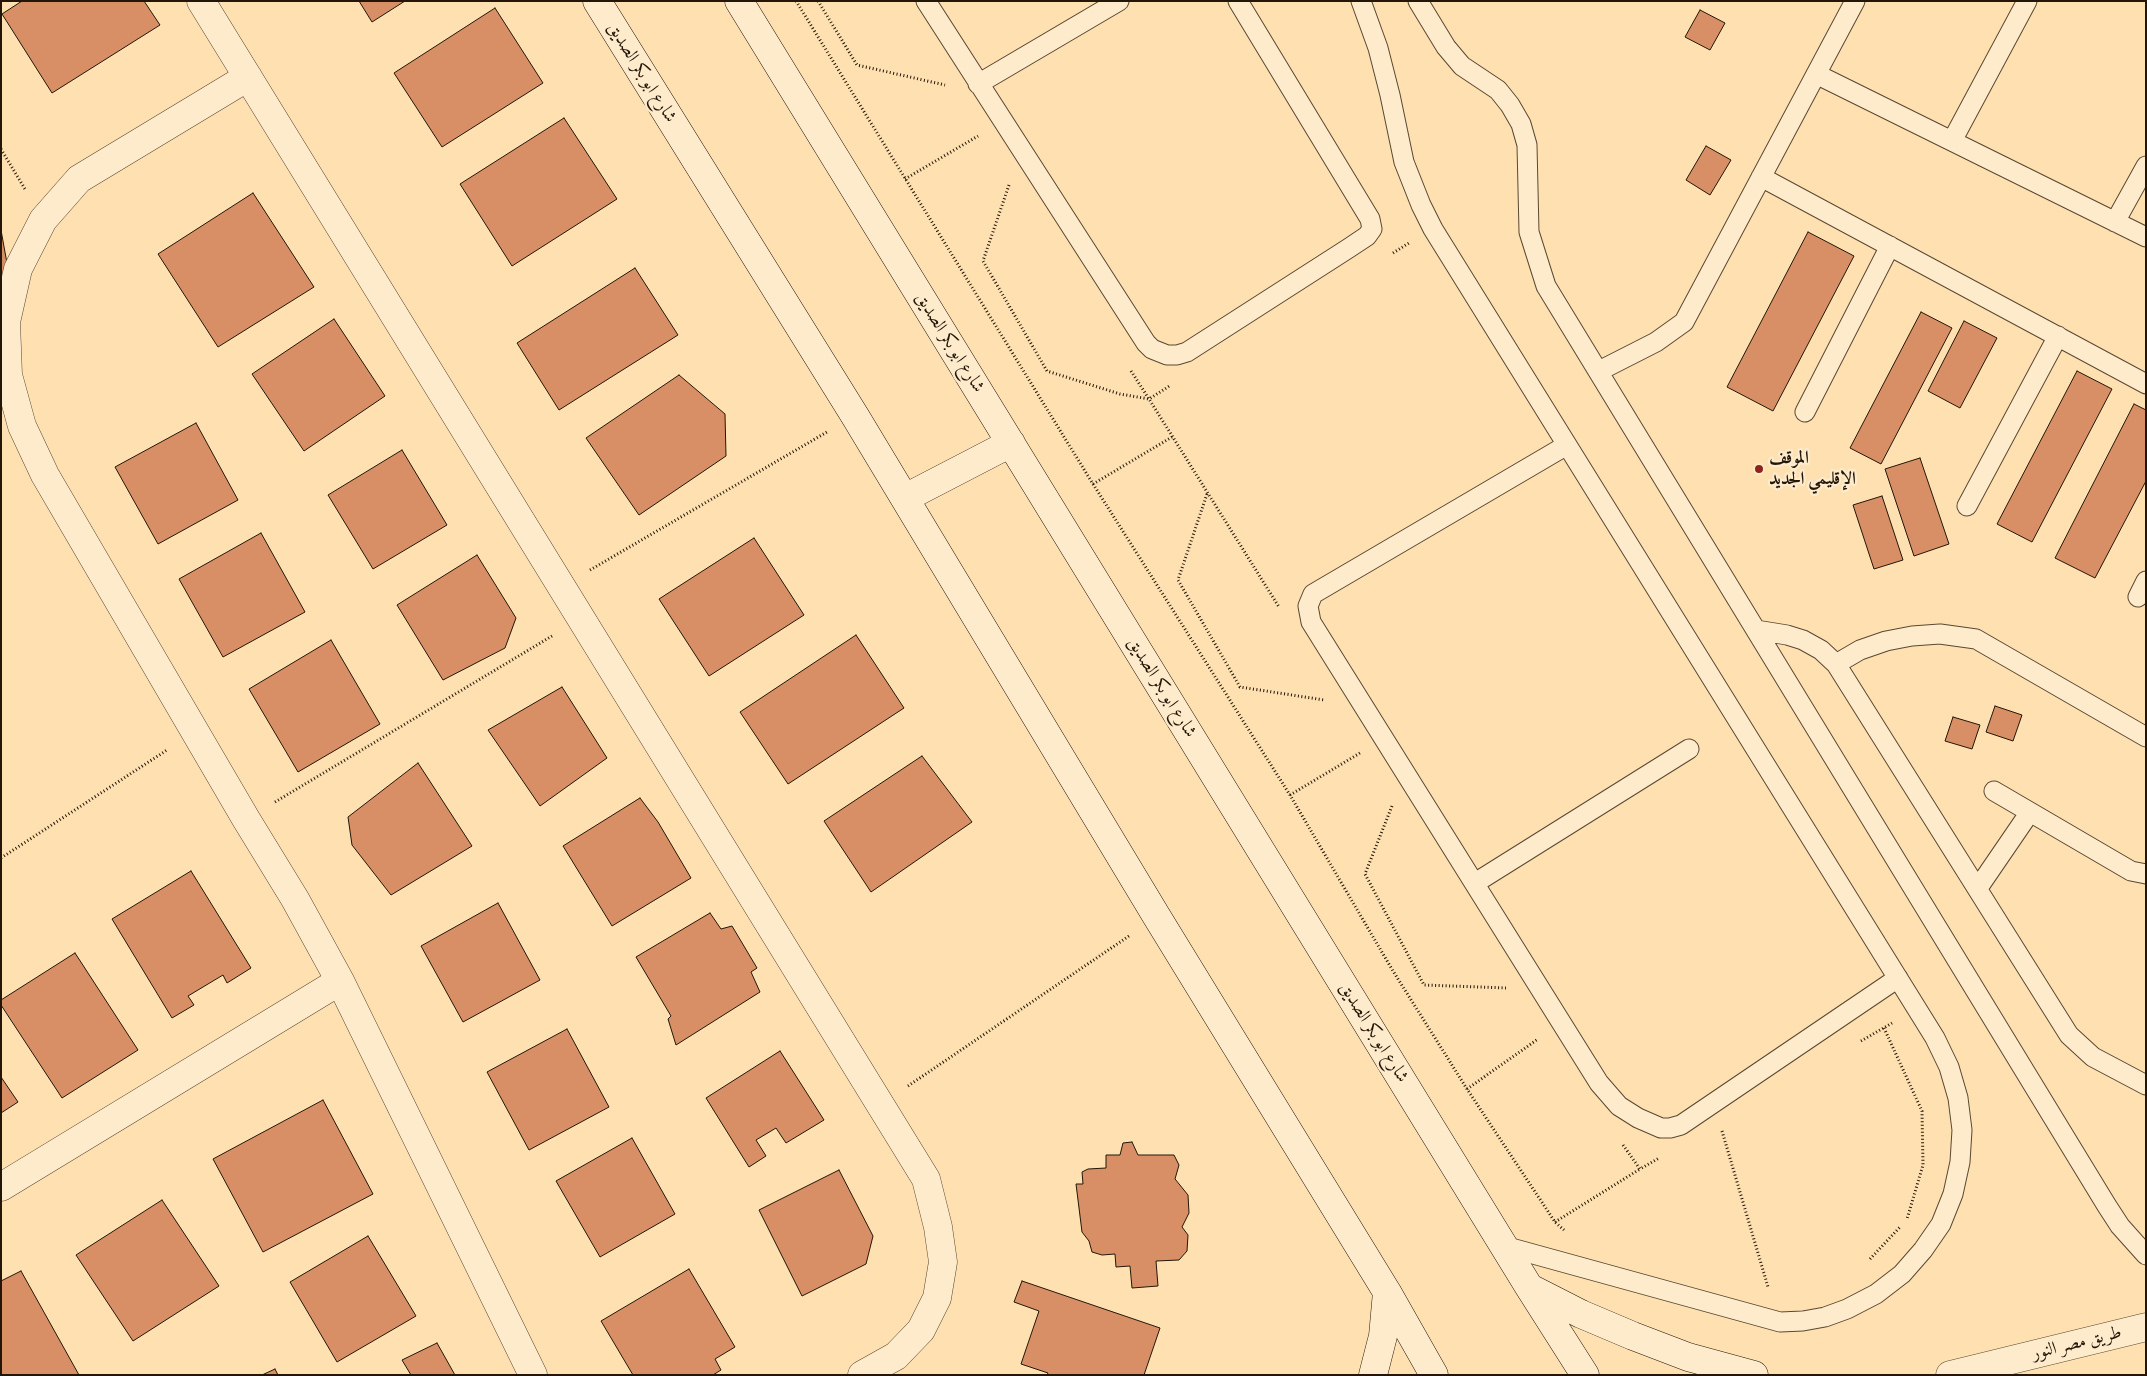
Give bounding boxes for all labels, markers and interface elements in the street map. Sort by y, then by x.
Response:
street label: شارع ابو بكر الصديق [602,19,680,127]
street label: شارع ابو بكر الصديق [910,289,988,397]
place label: الموقف الإقليمي الجديد [1769,448,1856,490]
marker: الموقف الإقليمي الجديد [1753,463,1765,475]
street label: شارع ابو بكر الصديق [1122,634,1200,742]
street label: شارع ابو بكر الصديق [1334,979,1412,1087]
street label: طريق مصر النور [2030,1322,2124,1366]

